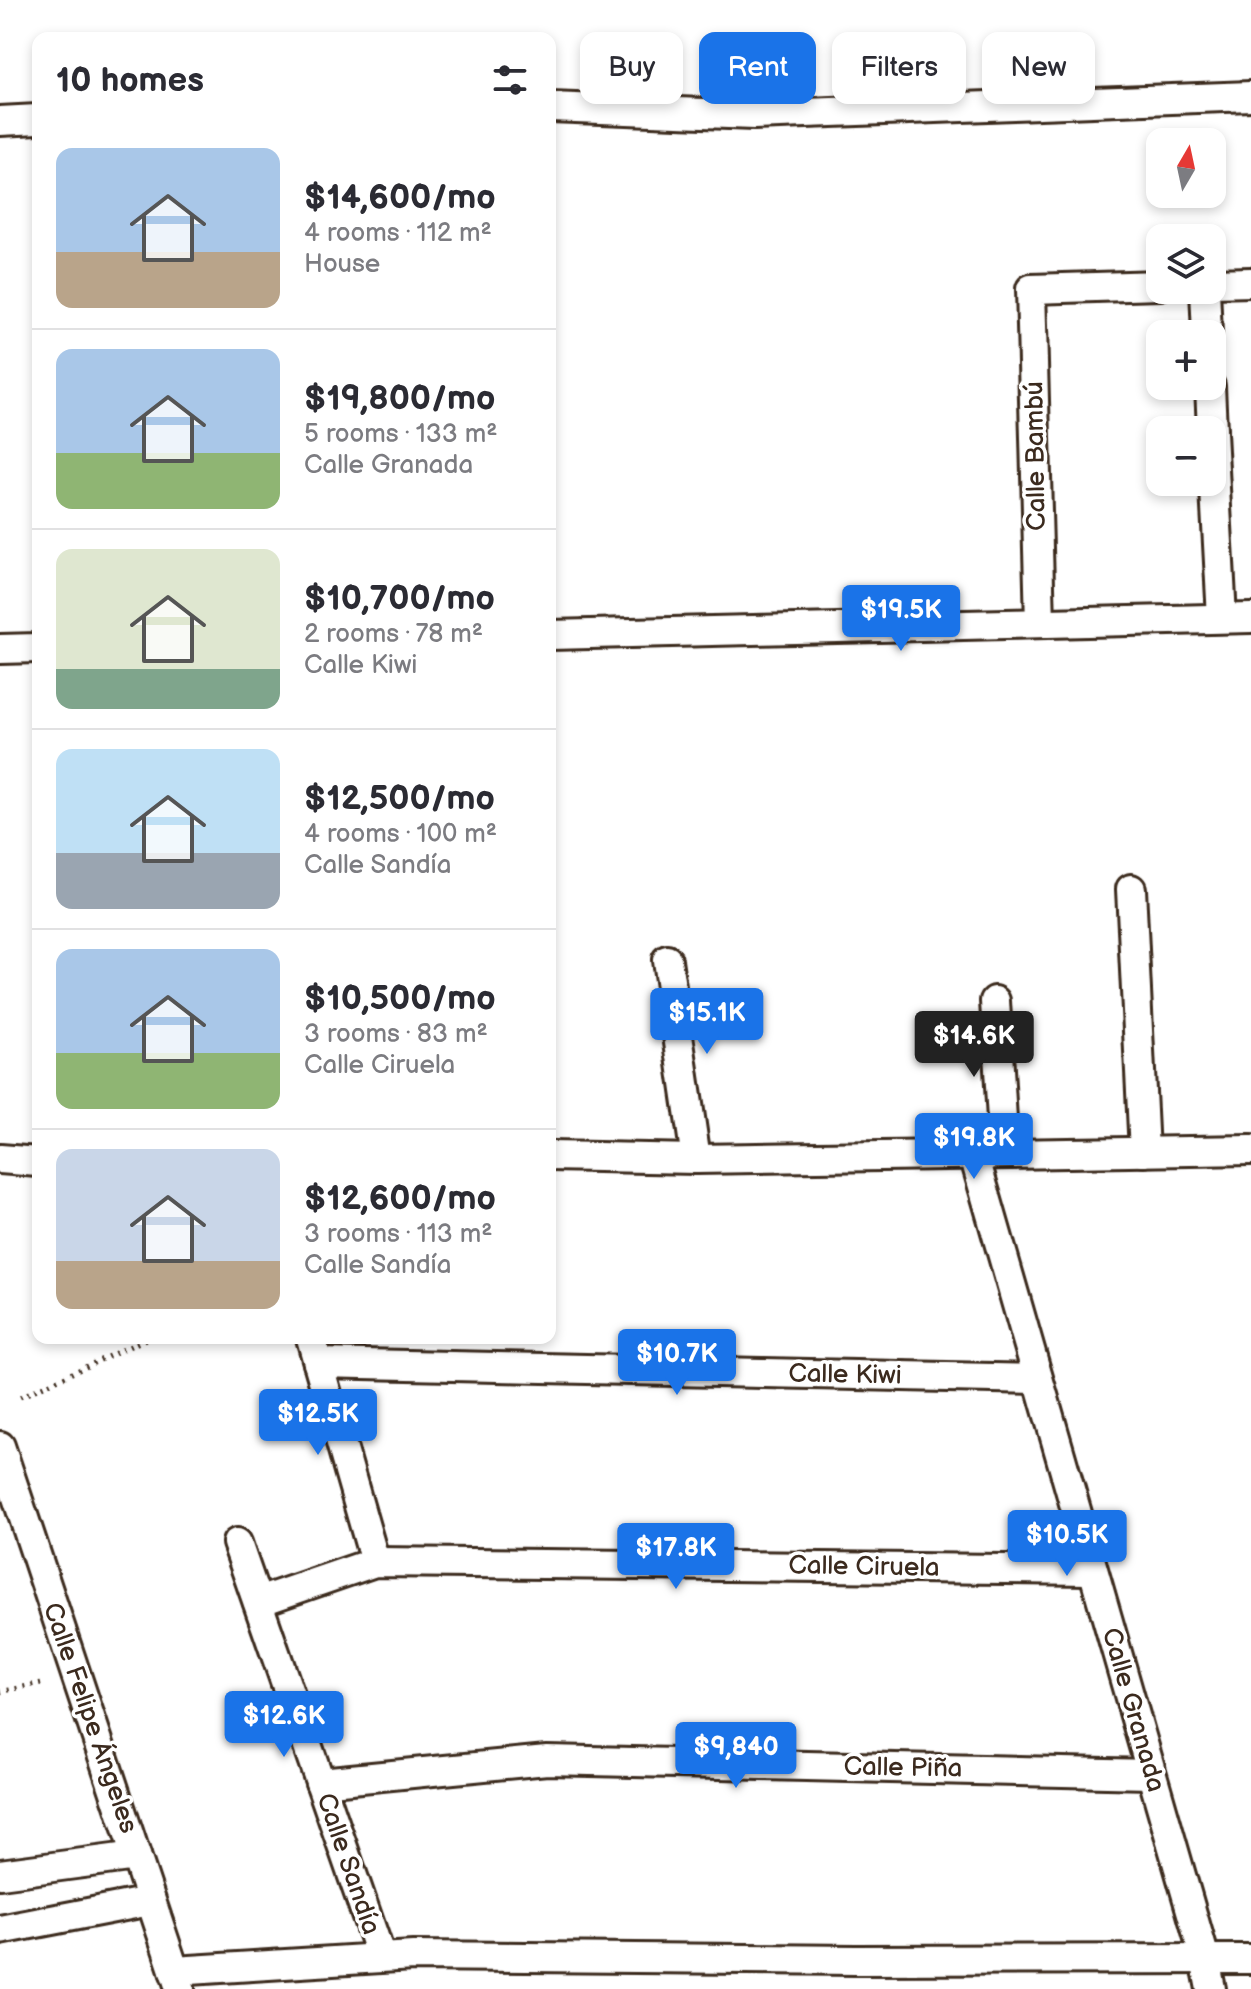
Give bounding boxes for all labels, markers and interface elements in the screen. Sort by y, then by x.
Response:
chip: Buy [580,32,683,104]
chip: Rent [699,32,816,104]
chip: Filters [832,32,966,104]
chip: New [982,32,1095,104]
icon: filters [488,58,532,102]
text: 10 homes [56,60,204,101]
north arrow [1146,128,1226,208]
map controls [1146,128,1226,496]
text: $14,600/mo [304,177,496,218]
icon: home [120,180,216,276]
text: 4 rooms · 112 m² [304,218,492,249]
button: layers [1146,224,1226,304]
text: House [304,249,380,280]
button: + [1146,320,1226,400]
text: $19,800/mo [304,378,495,419]
icon: home [120,381,216,477]
street label: Calle Bambú [1019,381,1053,531]
button: − [1146,416,1226,496]
text: 5 rooms · 133 m² [304,419,497,450]
text: Calle Granada [304,450,473,481]
text: $10,700/mo [304,578,495,619]
icon: home [120,581,216,677]
pin: $19.5K [836,585,966,653]
text: $19.5K [860,595,942,626]
text: 2 rooms · 78 m² [304,619,483,650]
text: Calle Kiwi [304,650,417,681]
text: $12,500/mo [304,778,495,819]
icon: home [120,781,216,877]
text: 4 rooms · 100 m² [304,819,497,850]
text: Calle Sandía [304,850,451,881]
text: $10,500/mo [304,978,496,1019]
icon: home [120,981,216,1077]
pin: $15.1K [642,988,772,1056]
text: $15.1K [668,998,746,1029]
pin: $14.6K [909,1011,1039,1079]
text: 3 rooms · 83 m² [304,1019,488,1050]
text: $14.6K [933,1021,1015,1052]
text: Calle Ciruela [304,1050,455,1081]
pin: $19.8K [909,1113,1039,1181]
text: $19.8K [933,1123,1015,1154]
text: $12,600/mo [304,1178,496,1219]
icon: home [120,1181,216,1277]
text: 3 rooms · 113 m² [304,1219,493,1250]
text: Calle Sandía [304,1250,451,1281]
pin: $10.7K [612,1329,742,1397]
text: $10.7K [636,1339,718,1370]
street label: Calle Kiwi [788,1359,902,1391]
pin: $12.5K [253,1389,383,1457]
text: $12.5K [277,1399,359,1430]
pin: $10.5K [1002,1510,1132,1578]
text: $10.5K [1026,1520,1108,1551]
pin: $17.8K [611,1523,741,1591]
text: $17.8K [635,1533,717,1564]
street label: Calle Ciruela [788,1550,940,1584]
street label: Calle Felipe Ángeles [36,1598,146,1837]
street label: Calle Granada [1095,1624,1171,1796]
pin: $12.6K [219,1691,349,1759]
text: $12.6K [243,1701,325,1732]
pin: $9,840 [671,1722,801,1790]
text: $9,840 [693,1732,779,1763]
street label: Calle Piña [843,1751,963,1785]
street label: Calle Sandía [309,1789,387,1939]

